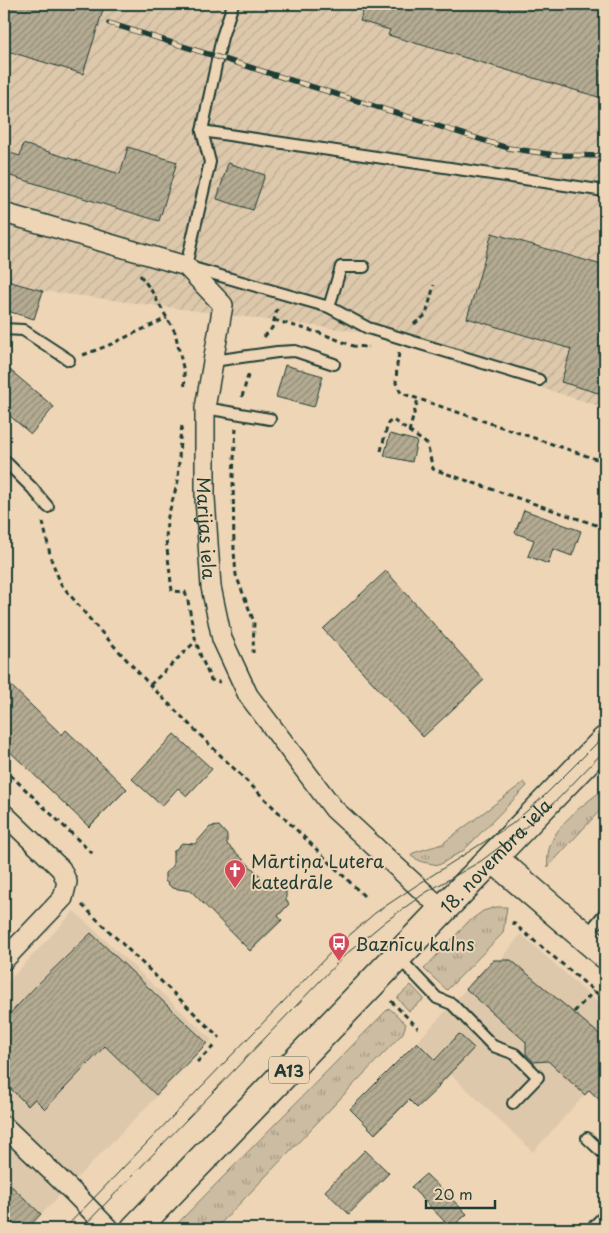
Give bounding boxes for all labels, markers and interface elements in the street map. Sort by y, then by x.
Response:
street label: Marijas iela [191,477,224,581]
street label: 18. novembra iela [433,791,558,919]
place label: Mārtiņa Lutera katedrāle [251,847,384,895]
church icon: Mārtiņa Lutera katedrāle [223,858,247,889]
place label: Baznīcu kalns [355,930,474,957]
bus stop icon: Baznīcu kalns [327,931,351,962]
road number: A13 [269,1056,309,1084]
scale bar [426,1178,495,1210]
text: 20 m [434,1182,473,1205]

